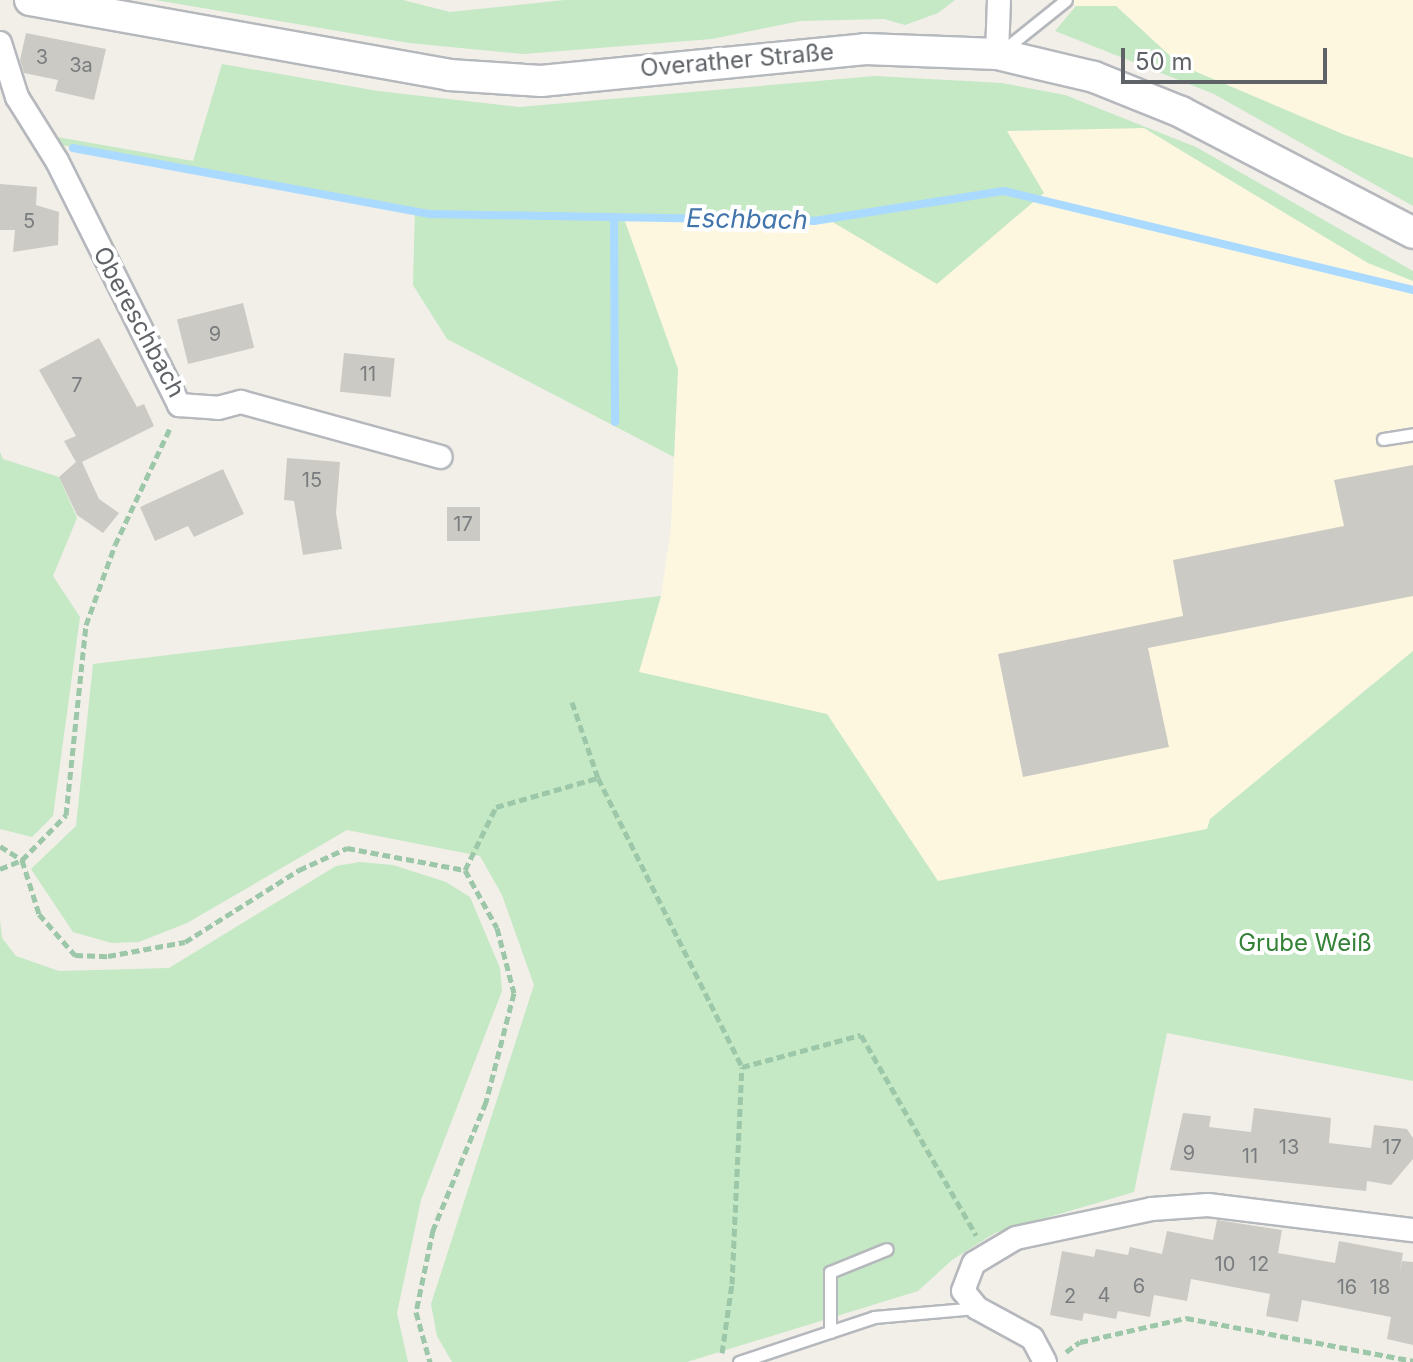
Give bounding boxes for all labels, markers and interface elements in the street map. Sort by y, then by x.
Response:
scale bar [1125,32,1331,82]
street label: Overather Straße [639,37,835,83]
house number: 3 [36,45,48,69]
text: 50 m [1135,47,1193,76]
house number: 3a [69,53,93,77]
water label: Eschbach [686,202,808,236]
house number: 5 [23,209,35,233]
street label: Obereschbach [87,242,191,402]
house number: 9 [209,322,221,346]
house number: 11 [360,362,376,386]
house number: 7 [71,373,83,397]
house number: 15 [302,468,322,492]
house number: 17 [453,512,473,536]
park label: Grube Weiß [1238,929,1372,957]
house number: 13 [1279,1135,1299,1159]
house number: 17 [1382,1135,1402,1159]
house number: 9 [1183,1141,1195,1165]
house number: 11 [1242,1144,1258,1168]
house number: 10 [1215,1252,1235,1276]
house number: 12 [1249,1252,1269,1276]
house number: 6 [1133,1274,1145,1298]
house number: 16 [1337,1275,1357,1299]
house number: 18 [1370,1275,1390,1299]
house number: 4 [1098,1283,1110,1307]
house number: 2 [1064,1284,1076,1308]

